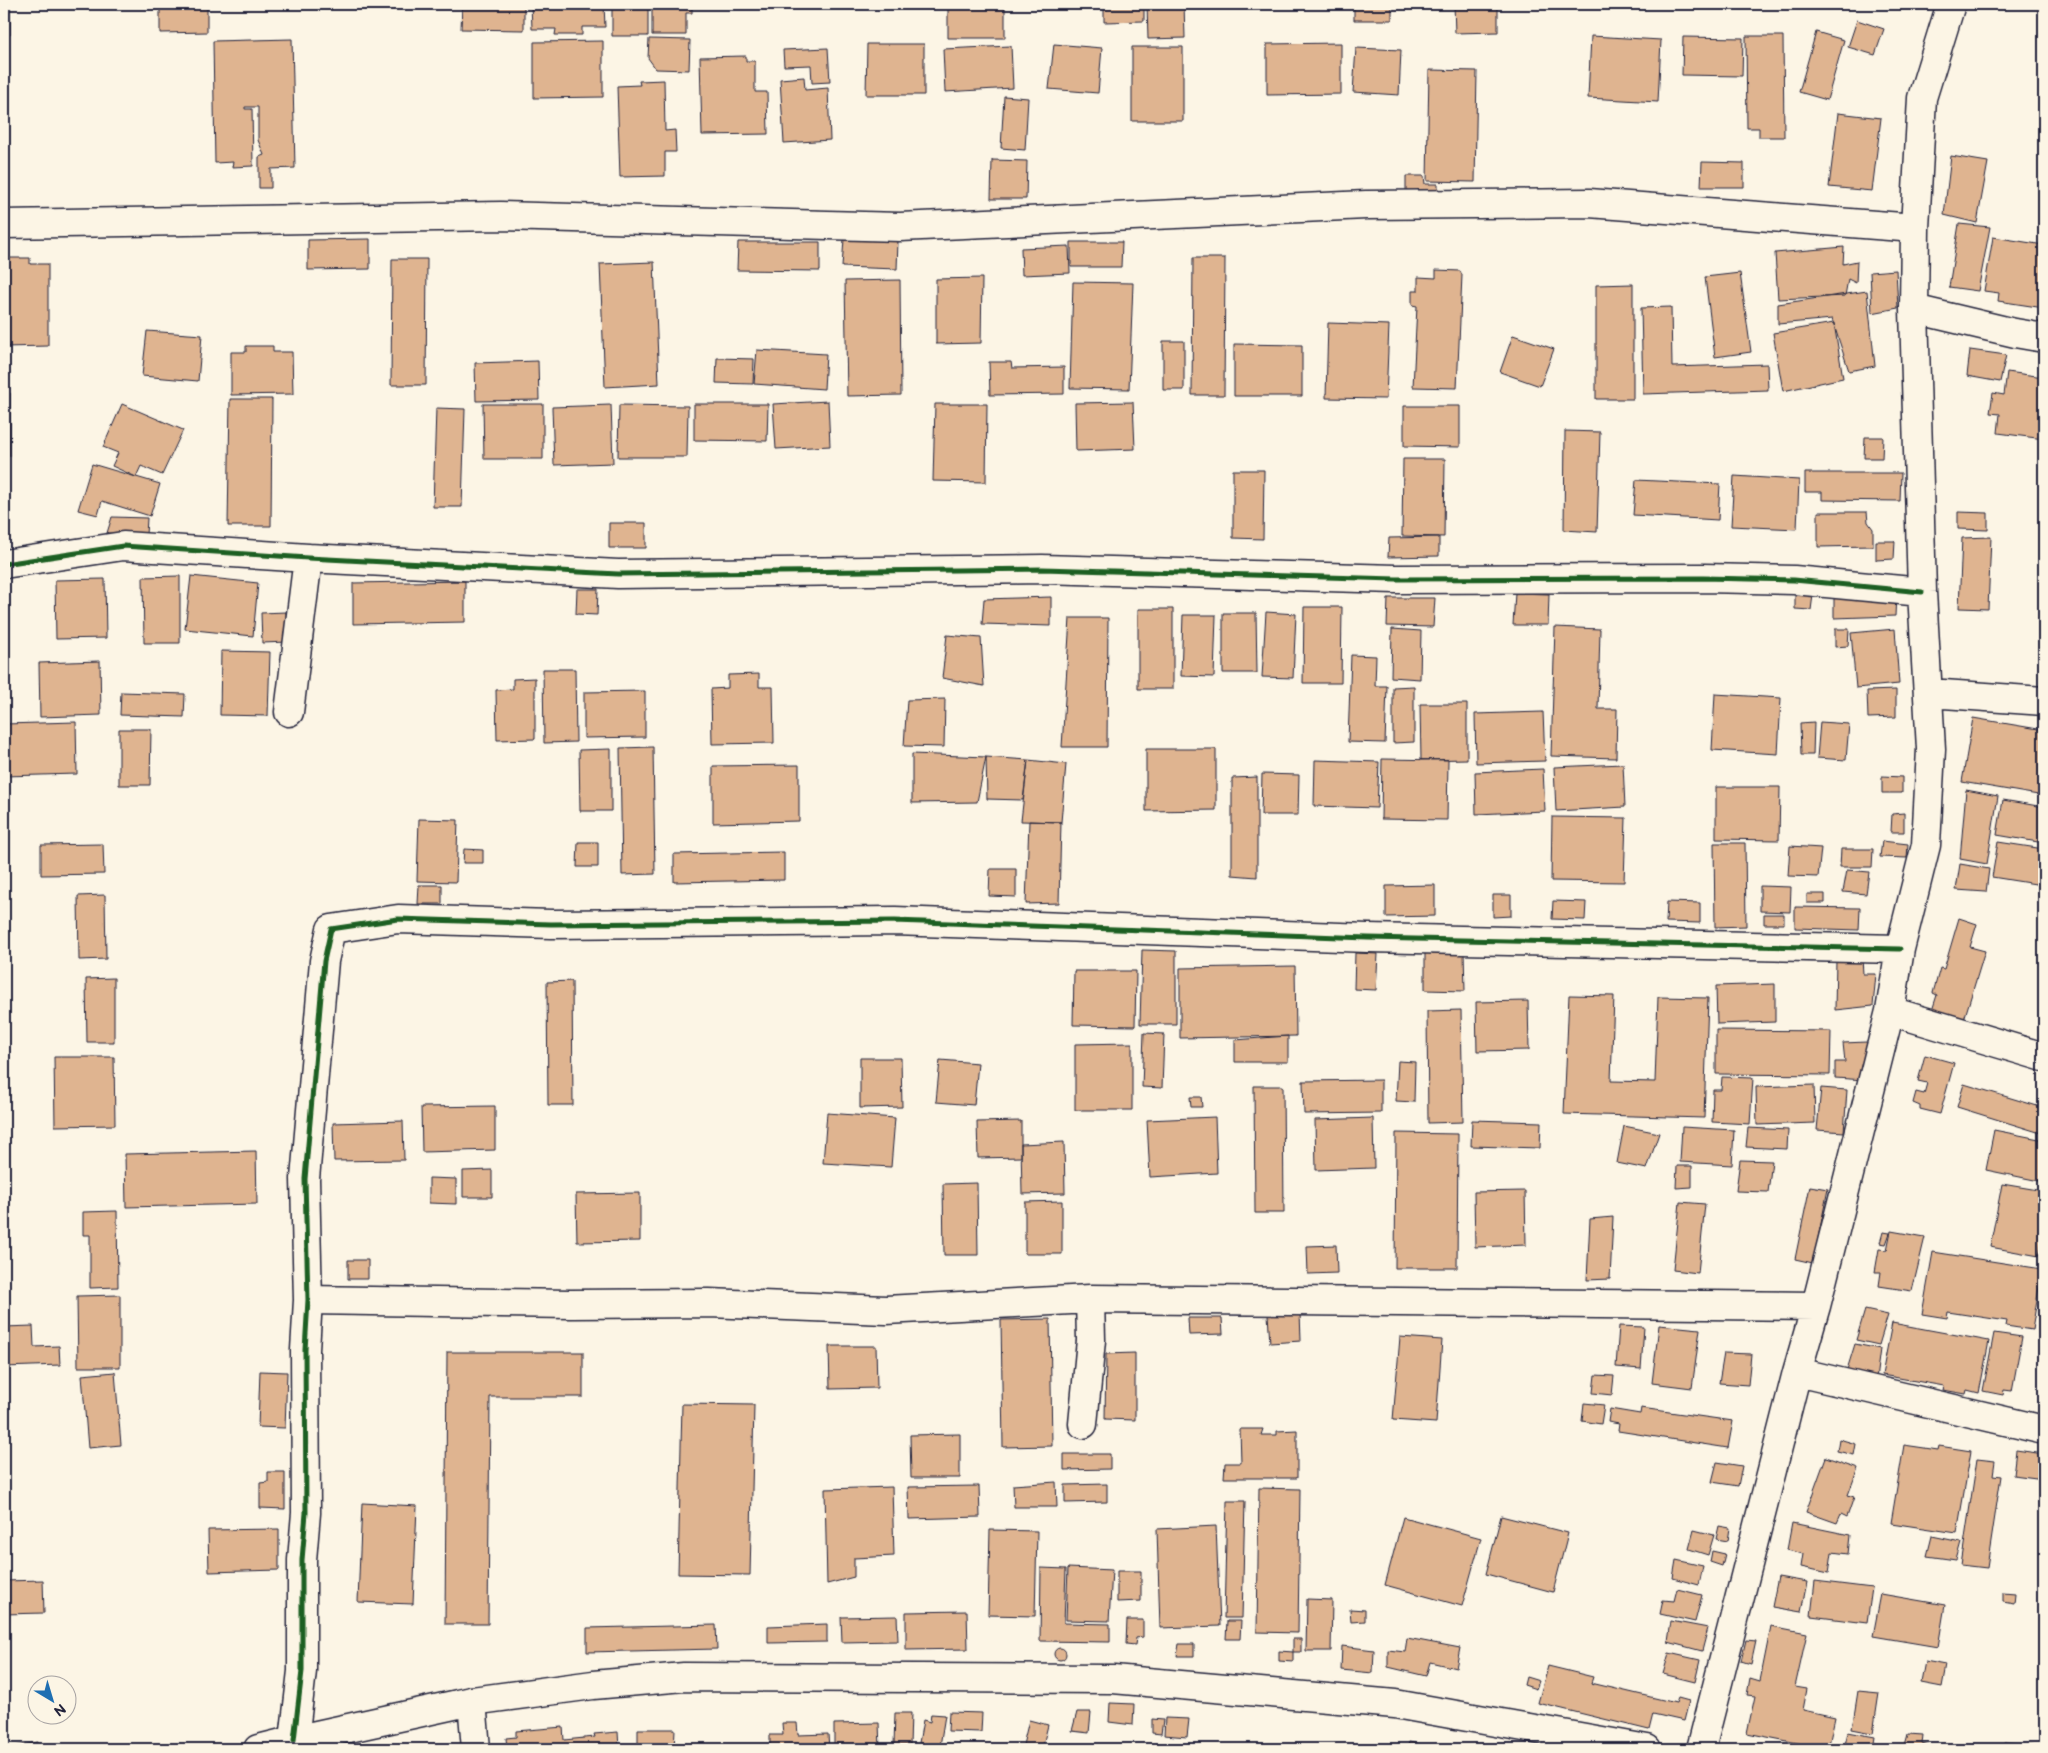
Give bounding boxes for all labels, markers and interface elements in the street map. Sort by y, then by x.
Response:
north arrow [28,1676,78,1726]
text: N [50,1700,69,1720]

